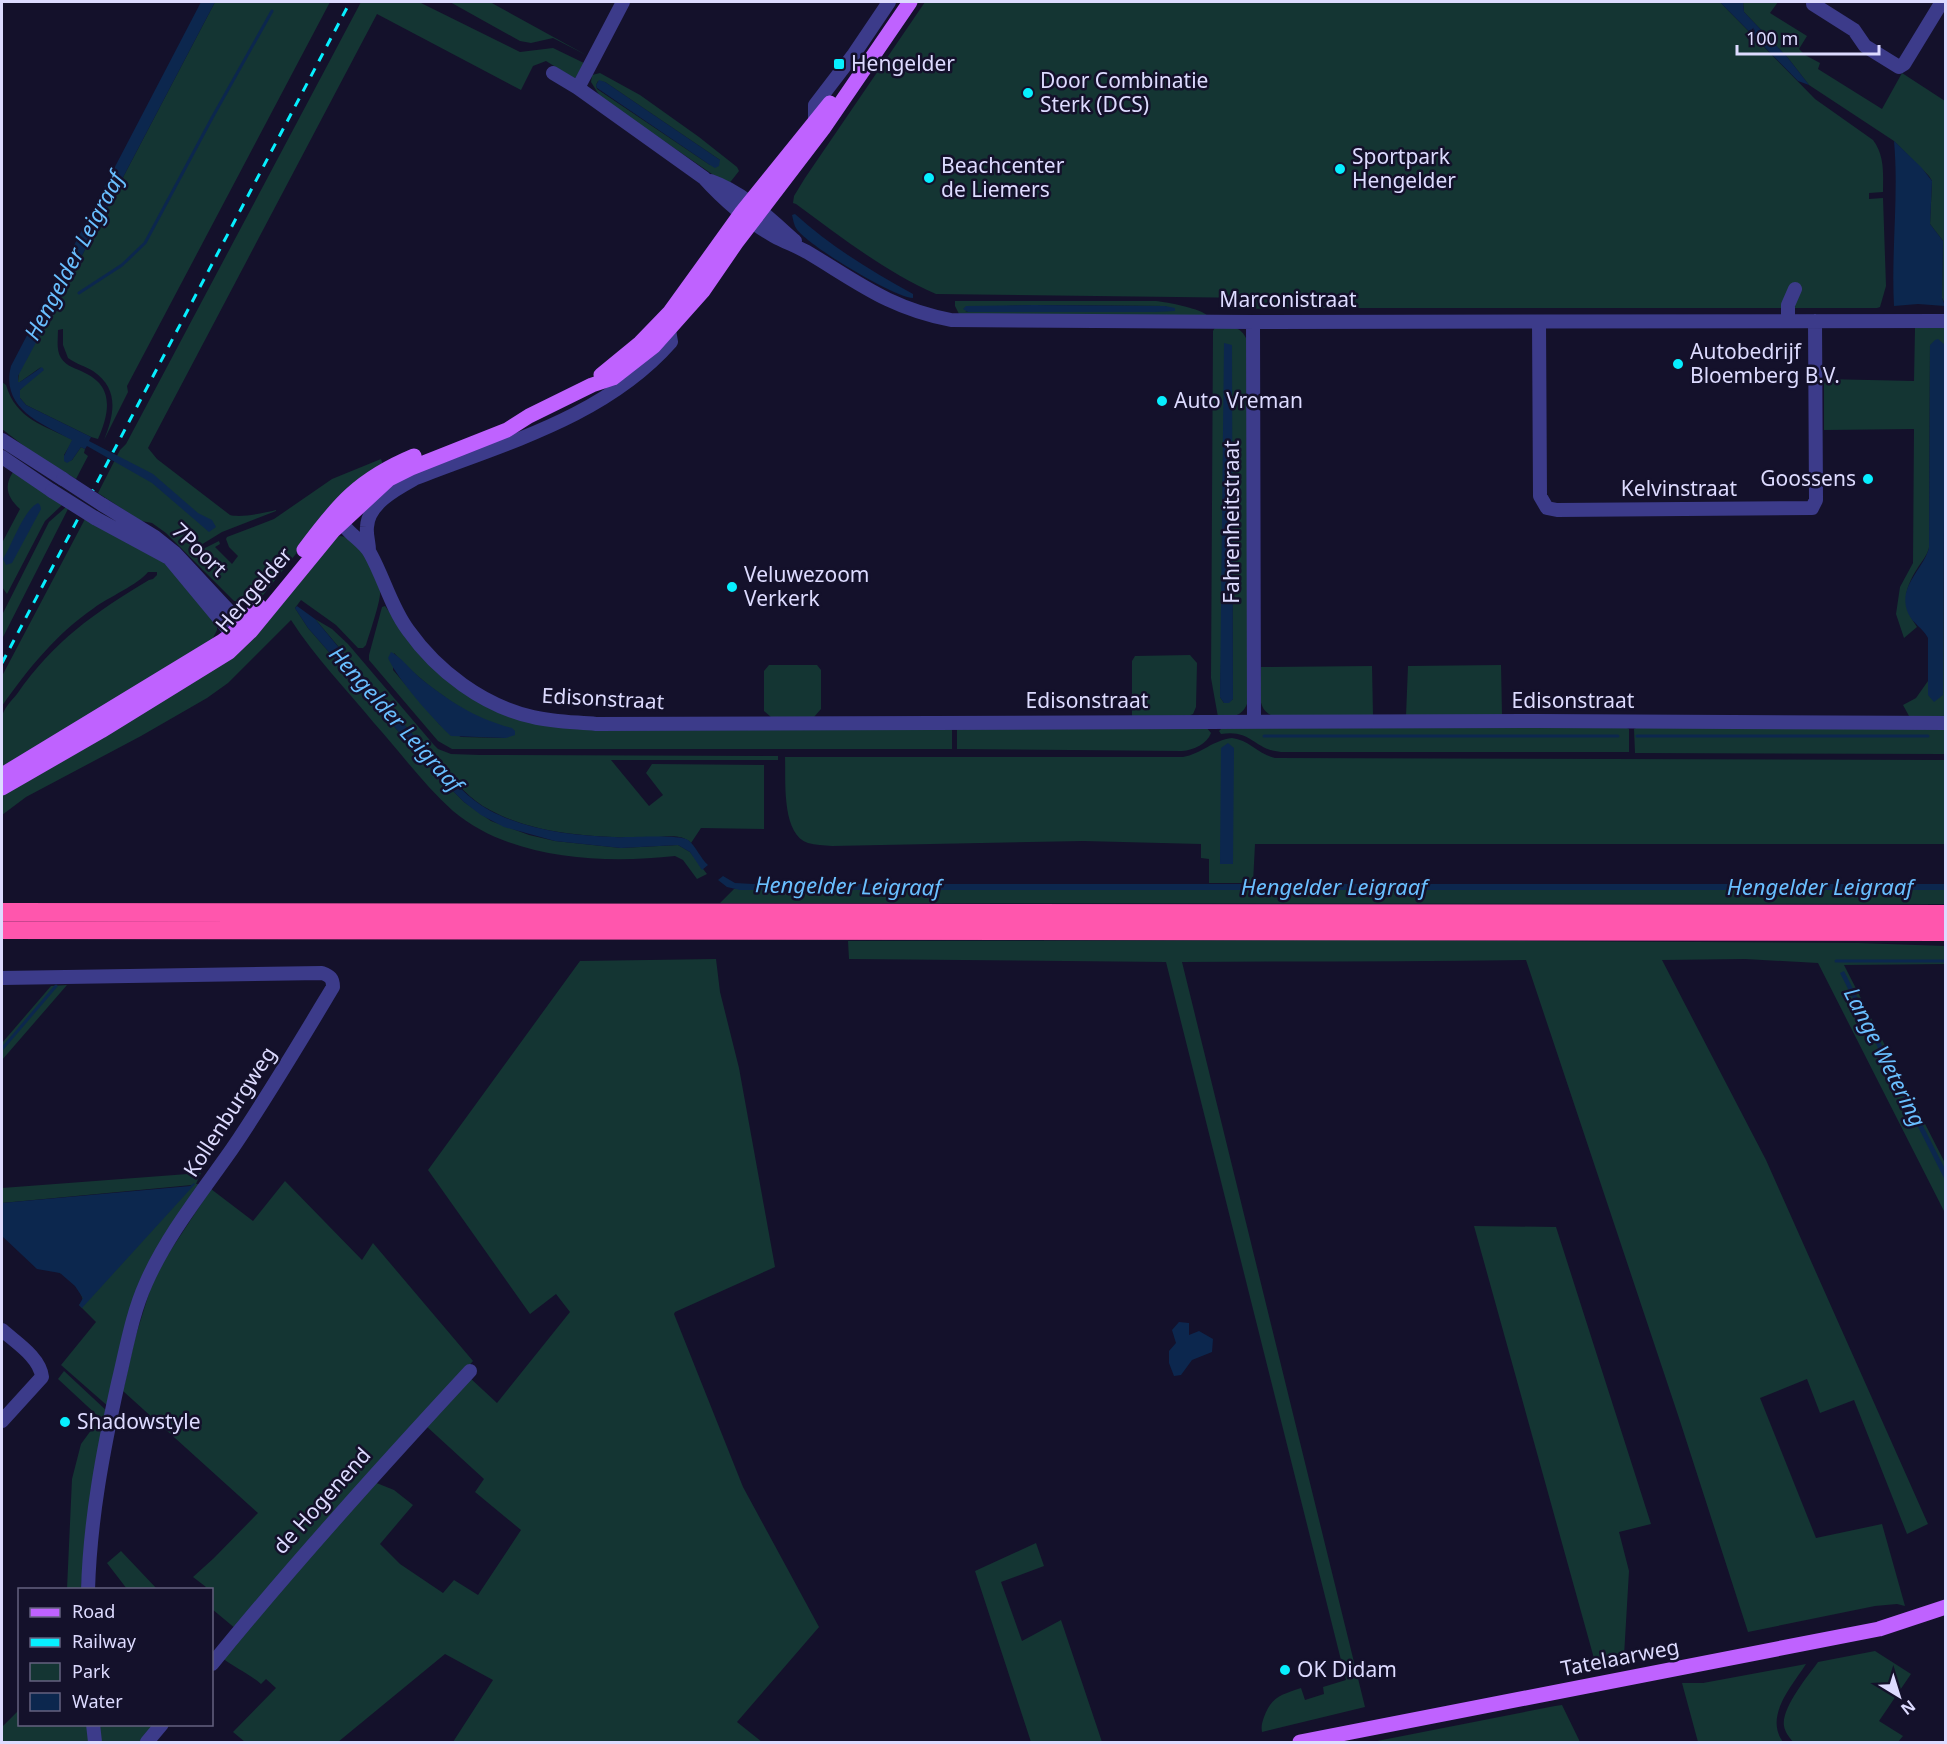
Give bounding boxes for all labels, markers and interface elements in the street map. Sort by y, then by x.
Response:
scale bar [1737,18,1880,56]
text: 100 m [1746,26,1798,50]
place label: Hengelder [851,49,955,77]
marker: Hengelder [832,57,846,71]
place label: Door Combinatie Sterk (DCS) [1040,66,1208,118]
marker: Door Combinatie Sterk (DCS) [1021,86,1035,100]
place label: Sportpark Hengelder [1352,142,1456,194]
place label: Beachcenter de Liemers [941,151,1065,203]
marker: Sportpark Hengelder [1333,162,1347,176]
water label: Hengelder Leigraaf [16,164,132,345]
marker: Beachcenter de Liemers [922,171,936,185]
street label: Marconistraat [1219,285,1357,313]
place label: Autobedrijf Bloemberg B.V. [1690,337,1840,389]
marker: Autobedrijf Bloemberg B.V. [1671,357,1685,371]
place label: Auto Vreman [1174,386,1303,414]
marker: Auto Vreman [1155,394,1169,408]
street label: Fahrenheitstraat [1217,440,1245,604]
place label: Goossens [1760,464,1856,492]
marker: Goossens [1861,472,1875,486]
street label: Kelvinstraat [1621,474,1738,502]
street label: 7Poort [166,516,234,583]
street label: Hengelder [209,541,298,638]
place label: Veluwezoom Verkerk [744,560,869,612]
marker: Veluwezoom Verkerk [725,580,739,594]
water label: Hengelder Leigraaf [323,639,472,800]
street label: Edisonstraat [541,681,666,715]
street label: Edisonstraat [1026,686,1149,714]
street label: Edisonstraat [1512,686,1635,714]
water label: Hengelder Leigraaf [755,868,944,902]
water label: Hengelder Leigraaf [1241,871,1430,901]
water label: Hengelder Leigraaf [1727,871,1916,901]
water label: Lange Wetering [1838,982,1934,1132]
street label: Kollenburgweg [177,1041,282,1182]
place label: Shadowstyle [77,1407,201,1435]
marker: Shadowstyle [58,1415,72,1429]
street label: de Hogenend [266,1441,376,1559]
legend [18,1588,213,1726]
text: Road [72,1599,115,1623]
text: Railway [72,1629,137,1653]
street label: Tatelaarweg [1558,1632,1681,1682]
place label: OK Didam [1297,1655,1397,1683]
text: Park [72,1659,110,1683]
marker: OK Didam [1278,1663,1292,1677]
north arrow [1869,1666,1929,1726]
text: Water [72,1689,123,1713]
text: N [1896,1695,1920,1720]

